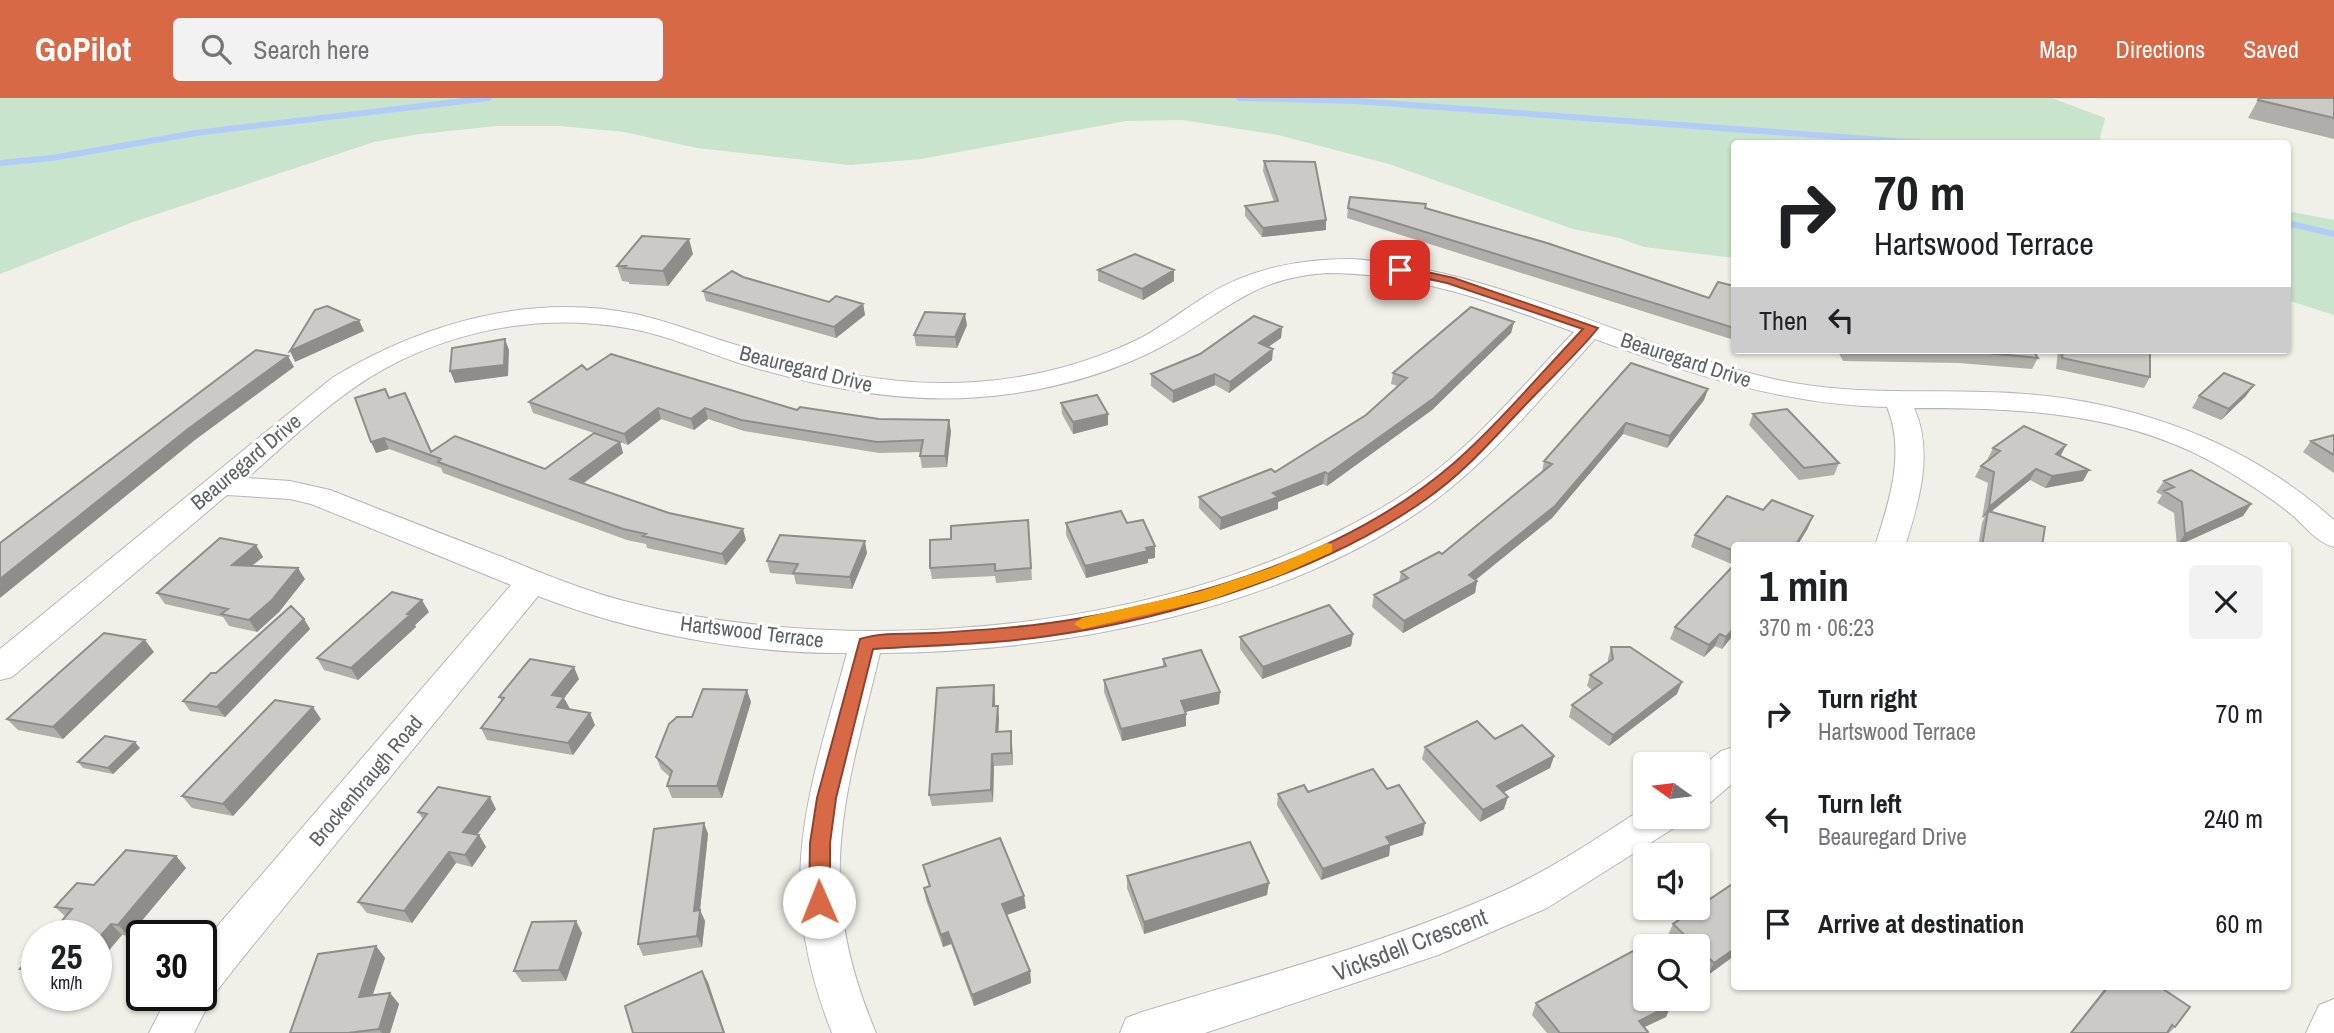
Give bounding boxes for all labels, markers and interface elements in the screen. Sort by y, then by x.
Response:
search box [173,18,663,81]
text: GoPilot [35,27,131,71]
icon: search [197,30,235,68]
text: Search here [253,32,369,67]
text: Map [2039,33,2077,65]
text: Directions [2115,33,2205,65]
text: Saved [2243,33,2299,65]
text: 70 m [1874,159,1966,225]
icon: right [1759,168,1850,259]
text: Hartswood Terrace [1874,222,2094,265]
pin [1370,240,1430,300]
icon: arrive [1381,251,1419,289]
icon: left [1822,301,1860,339]
text: Then [1759,303,1808,338]
street label: Beauregard Drive [1617,325,1755,394]
street label: Beauregard Drive [737,338,876,399]
street label: Beauregard Drive [184,407,307,516]
text: 1 min [1759,558,1849,614]
button: close [2189,565,2263,639]
street label: Hartswood Terrace [679,608,825,655]
text: 370 m · 06:23 [1759,612,1874,643]
text: Turn right [1818,681,1917,716]
icon: right [1759,695,1797,733]
text: 70 m [2216,696,2263,731]
street label: Brockenbraugh Road [302,709,429,852]
text: Hartswood Terrace [1818,716,1976,747]
north arrow [1633,752,1710,830]
map controls [1633,752,1710,1011]
text: Turn left [1818,786,1902,821]
icon: left [1759,800,1797,838]
text: 240 m [2204,801,2263,836]
text: Beauregard Drive [1818,821,1967,852]
button: sound [1633,843,1710,920]
position arrow [782,865,856,939]
street label: Vicksdell Crescent [1328,900,1492,988]
icon: arrive [1759,905,1797,943]
text: Arrive at destination [1818,906,2024,941]
text: 60 m [2216,906,2263,941]
speed limit sign: 30 [126,920,217,1011]
text: 25 [51,933,82,980]
button: search [1633,934,1710,1011]
text: km/h [51,970,83,995]

